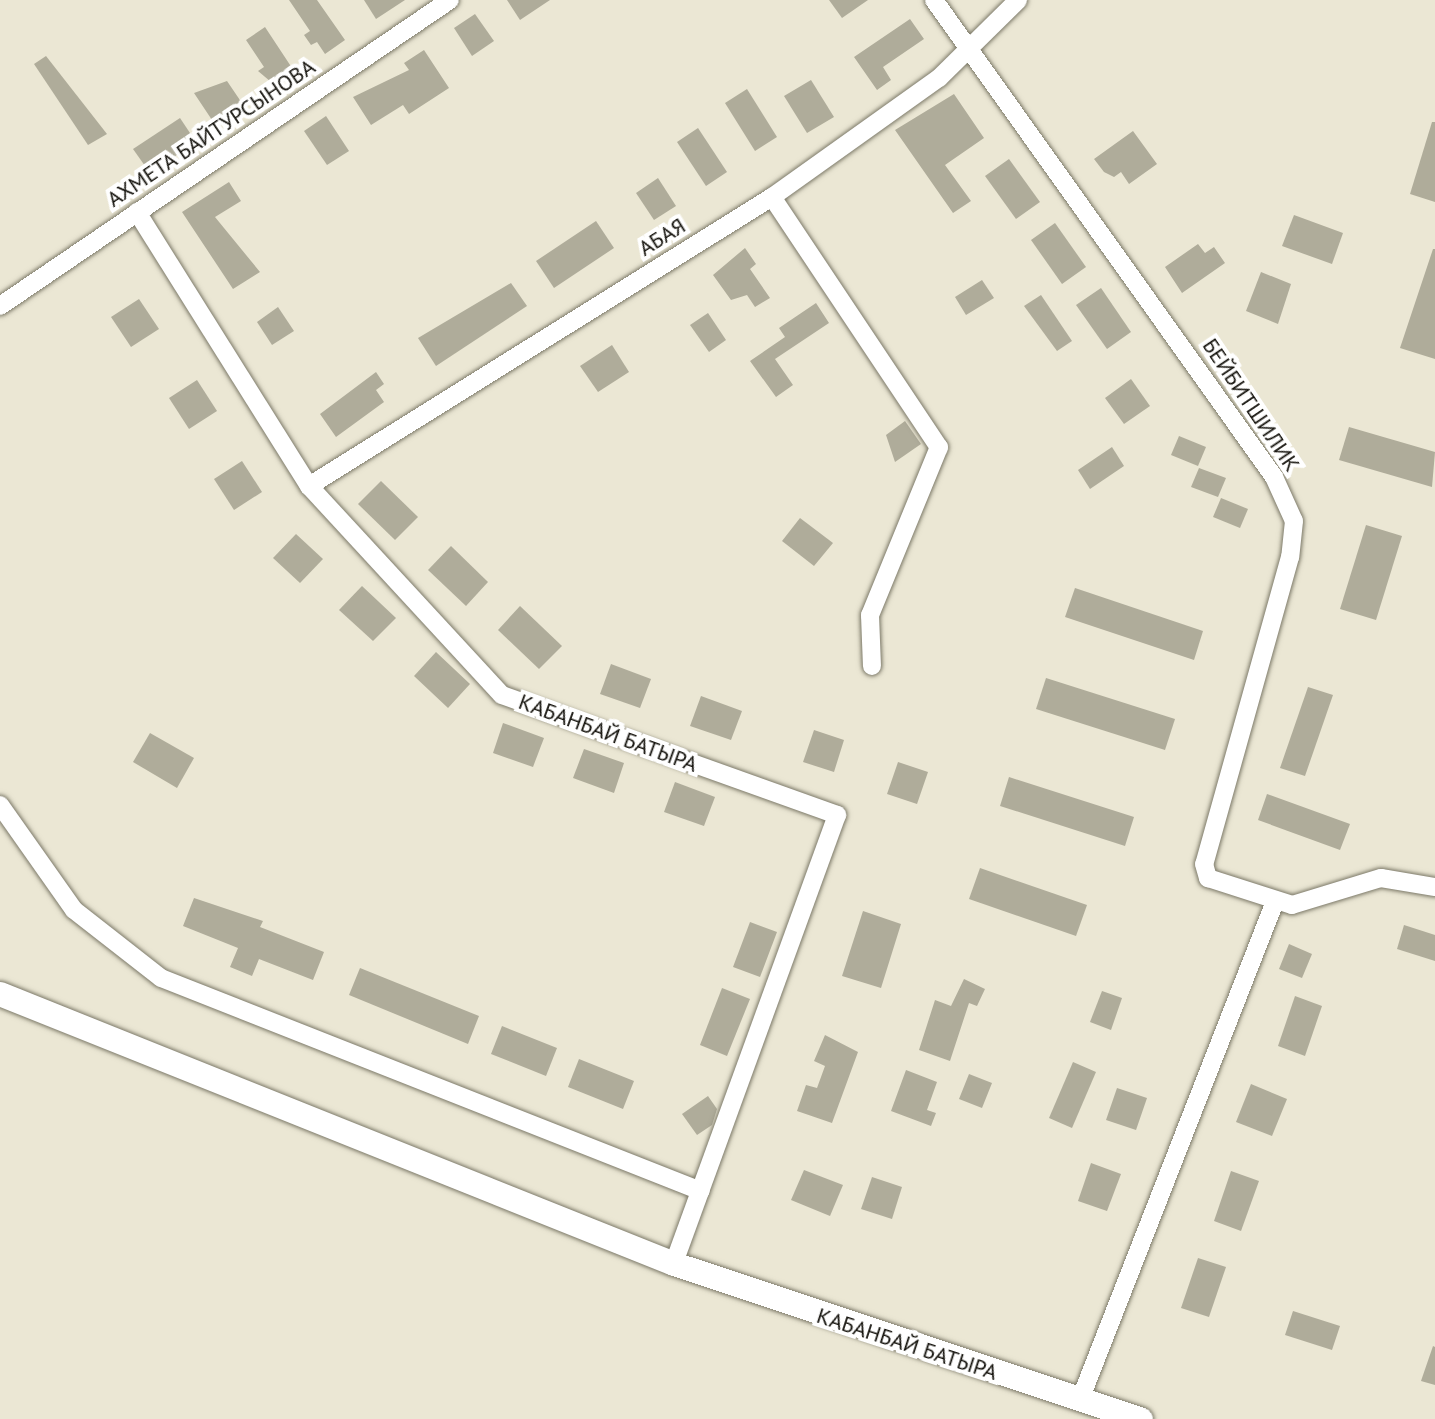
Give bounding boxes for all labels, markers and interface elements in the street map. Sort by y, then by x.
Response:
street label: АХМЕТА БАЙТУРСЫНОВА [102,53,320,213]
street label: АБАЯ [634,212,690,262]
street label: БЕЙБИТШИЛИК [1197,334,1305,476]
street label: КАБАНБАЙ БАТЫРА [515,688,701,778]
street label: КАБАНБАЙ БАТЫРА [813,1302,1001,1386]

